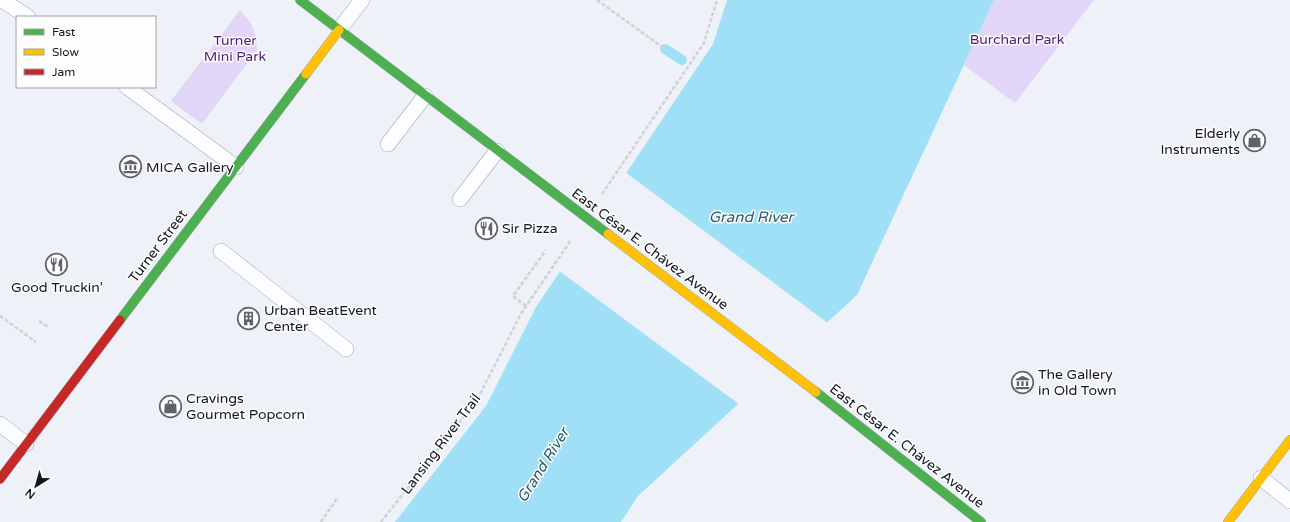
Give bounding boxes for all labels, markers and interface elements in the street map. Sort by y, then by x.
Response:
legend [16,16,156,88]
text: Fast [52,25,76,39]
park label: Burchard Park [970,31,1065,48]
park label: Turner Mini Park [204,32,267,65]
text: Slow [52,45,79,59]
text: Jam [52,65,75,79]
place label: Elderly Instruments [1161,125,1240,158]
shop icon: Elderly Instruments [1242,128,1268,154]
museum icon: MICA Gallery [117,154,143,180]
place label: MICA Gallery [146,159,234,176]
street label: East César E. Chávez Avenue [568,185,732,313]
street label: Turner Street [125,206,191,286]
water label: Grand River [709,208,796,226]
restaurant icon: Sir Pizza [474,215,500,241]
place label: Sir Pizza [502,220,558,237]
restaurant icon: Good Truckin’ [44,252,70,278]
place label: Good Truckin’ [11,279,103,296]
place label: Urban BeatEvent Center [264,302,378,335]
building icon: Urban BeatEvent Center [235,305,261,331]
place label: The Gallery in Old Town [1038,366,1117,399]
museum icon: The Gallery in Old Town [1010,369,1036,395]
street label: East César E. Chávez Avenue [826,380,988,512]
place label: Cravings Gourmet Popcorn [186,390,305,423]
street label: Lansing River Trail [398,390,484,498]
shop icon: Cravings Gourmet Popcorn [158,393,184,419]
water label: Grand River [513,422,574,506]
north arrow [16,466,56,506]
text: N [23,486,38,501]

